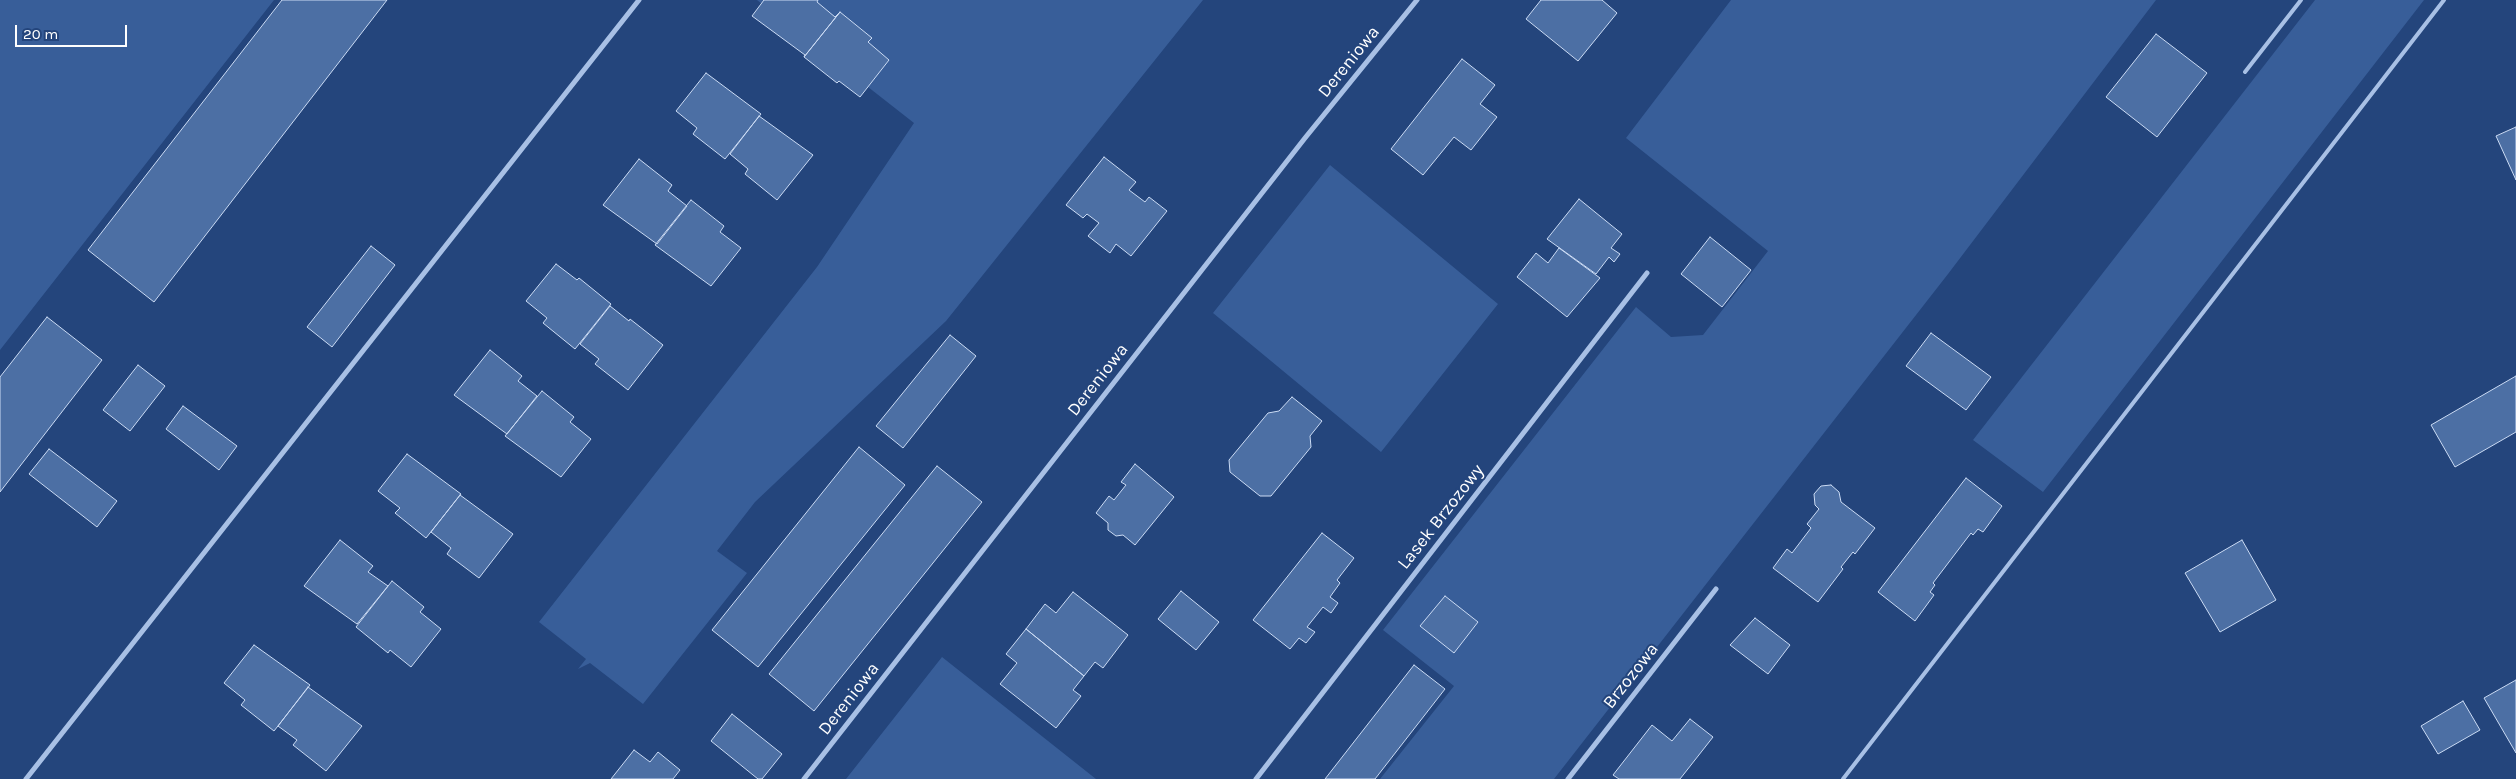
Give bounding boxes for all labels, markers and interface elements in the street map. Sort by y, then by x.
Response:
scale bar [18,15,130,47]
street label: Dereniowa [1314,22,1384,102]
text: 20 m [23,25,58,43]
street label: Dereniowa [1063,340,1133,420]
street label: Lasek Brzozowy [1393,460,1489,574]
street label: Brzozowa [1599,639,1663,713]
street label: Dereniowa [814,659,884,739]

